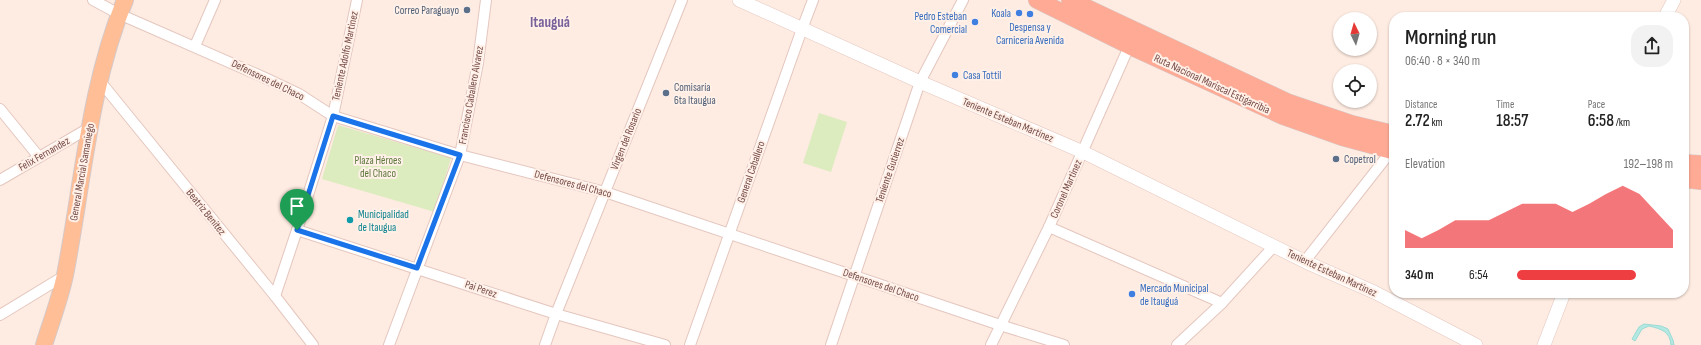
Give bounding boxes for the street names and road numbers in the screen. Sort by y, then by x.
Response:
street label: Teniente Adolfo Martinez [329,10,361,102]
street label: Francisco Caballero Alvarez [456,45,486,145]
street label: Ruta Nacional Mariscal Estigarribia [1152,51,1272,117]
street label: Defensores del Chaco [229,57,307,103]
street label: Teniente Esteban Martinez [961,95,1055,145]
street label: Virgen del Rosario [608,106,644,172]
street label: General Marcial Samaniego [67,122,97,222]
street label: Felix Fernandez [16,134,72,174]
street label: Teniente Gutierrez [873,136,907,204]
street label: General Caballero [734,139,768,205]
street label: Coronel Martinez [1047,158,1085,220]
street label: Defensores del Chaco [533,167,614,201]
street label: Beatriz Benitez [183,186,229,238]
street label: Teniente Esteban Martinez [1285,247,1379,300]
street label: Defensores del Chaco [841,266,921,304]
street label: Pai Perez [463,277,499,301]

